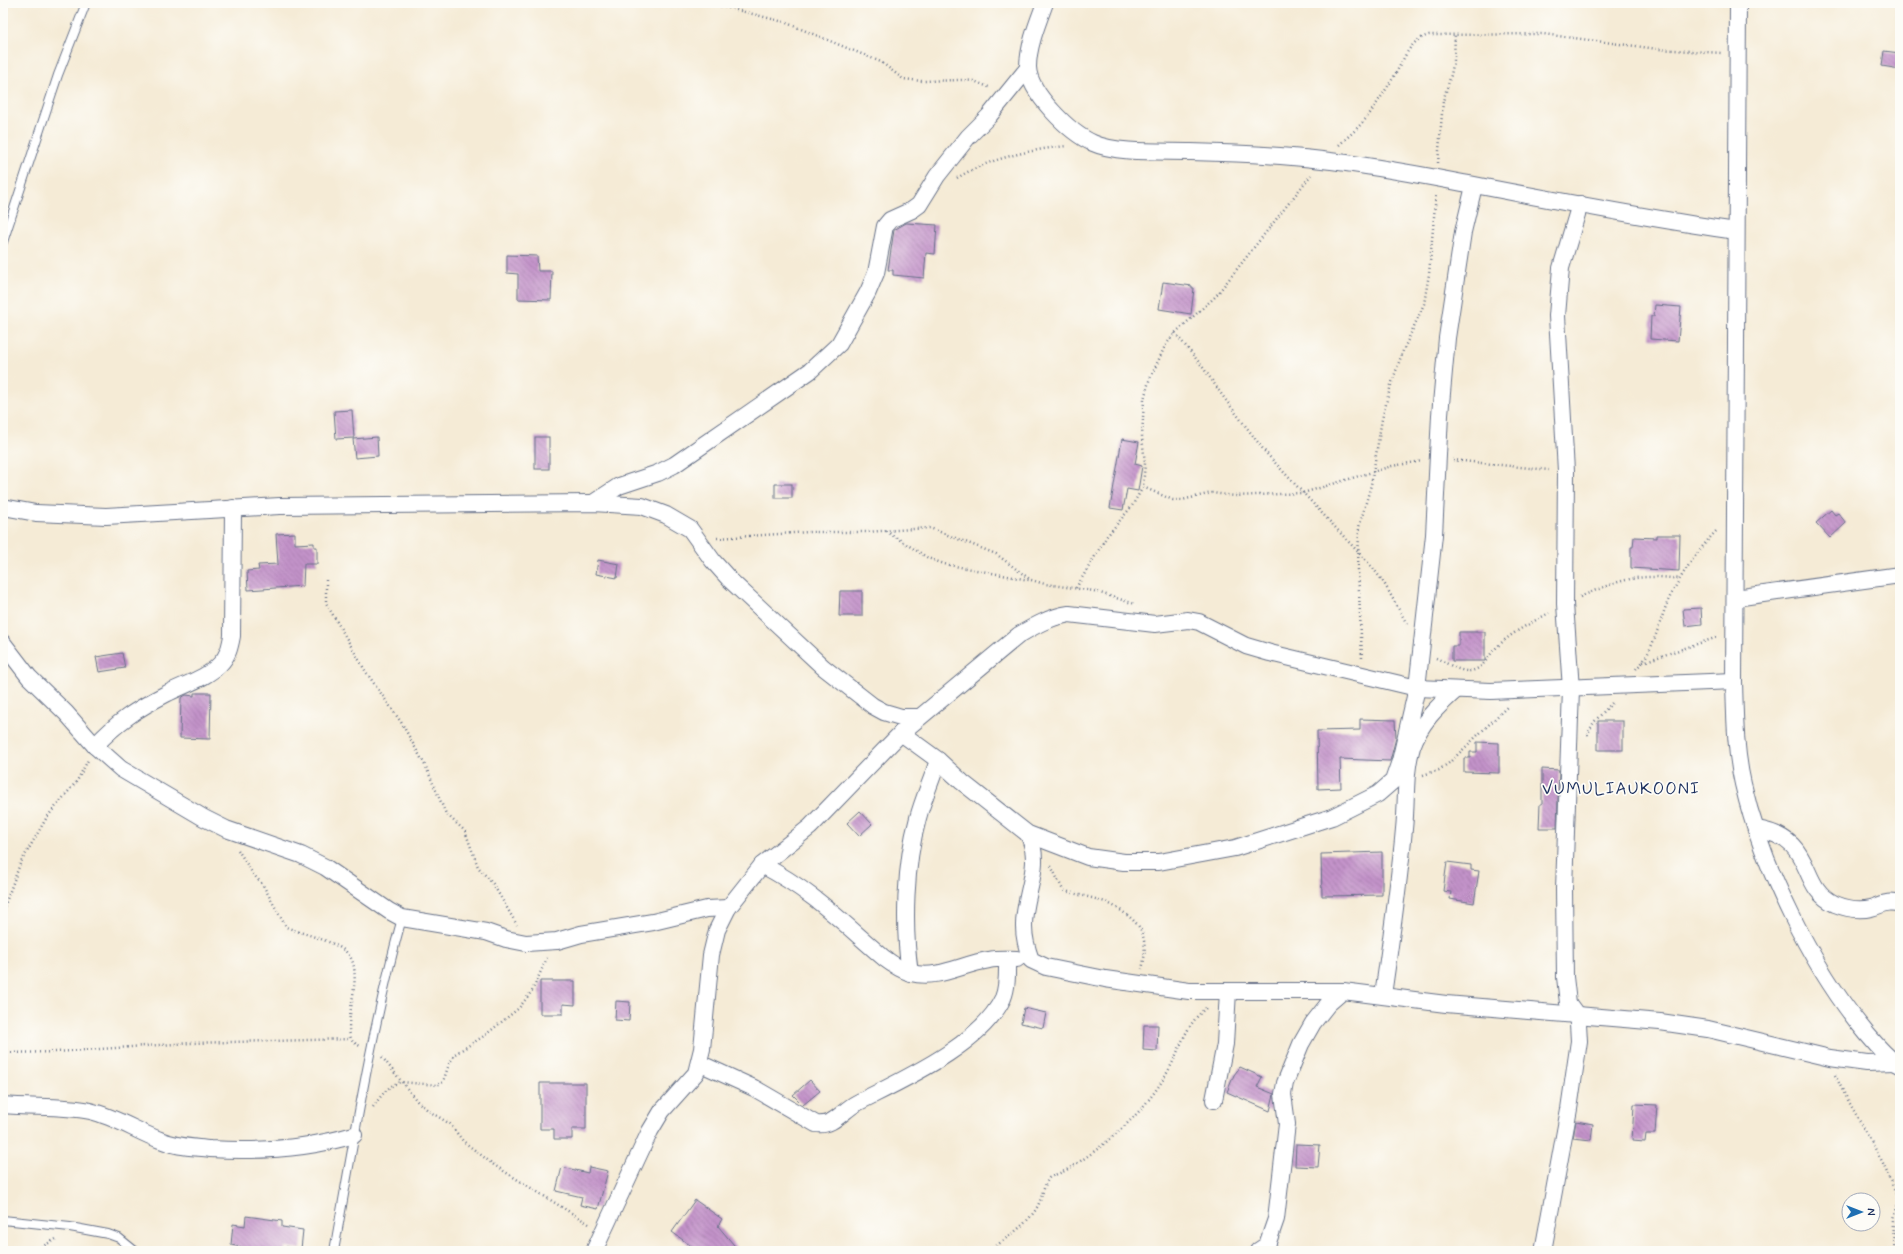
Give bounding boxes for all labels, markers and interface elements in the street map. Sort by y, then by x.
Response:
district label: VUMULIAUKOONI [1542,778,1700,800]
north arrow [1841,1192,1881,1232]
text: N [1863,1208,1877,1216]

